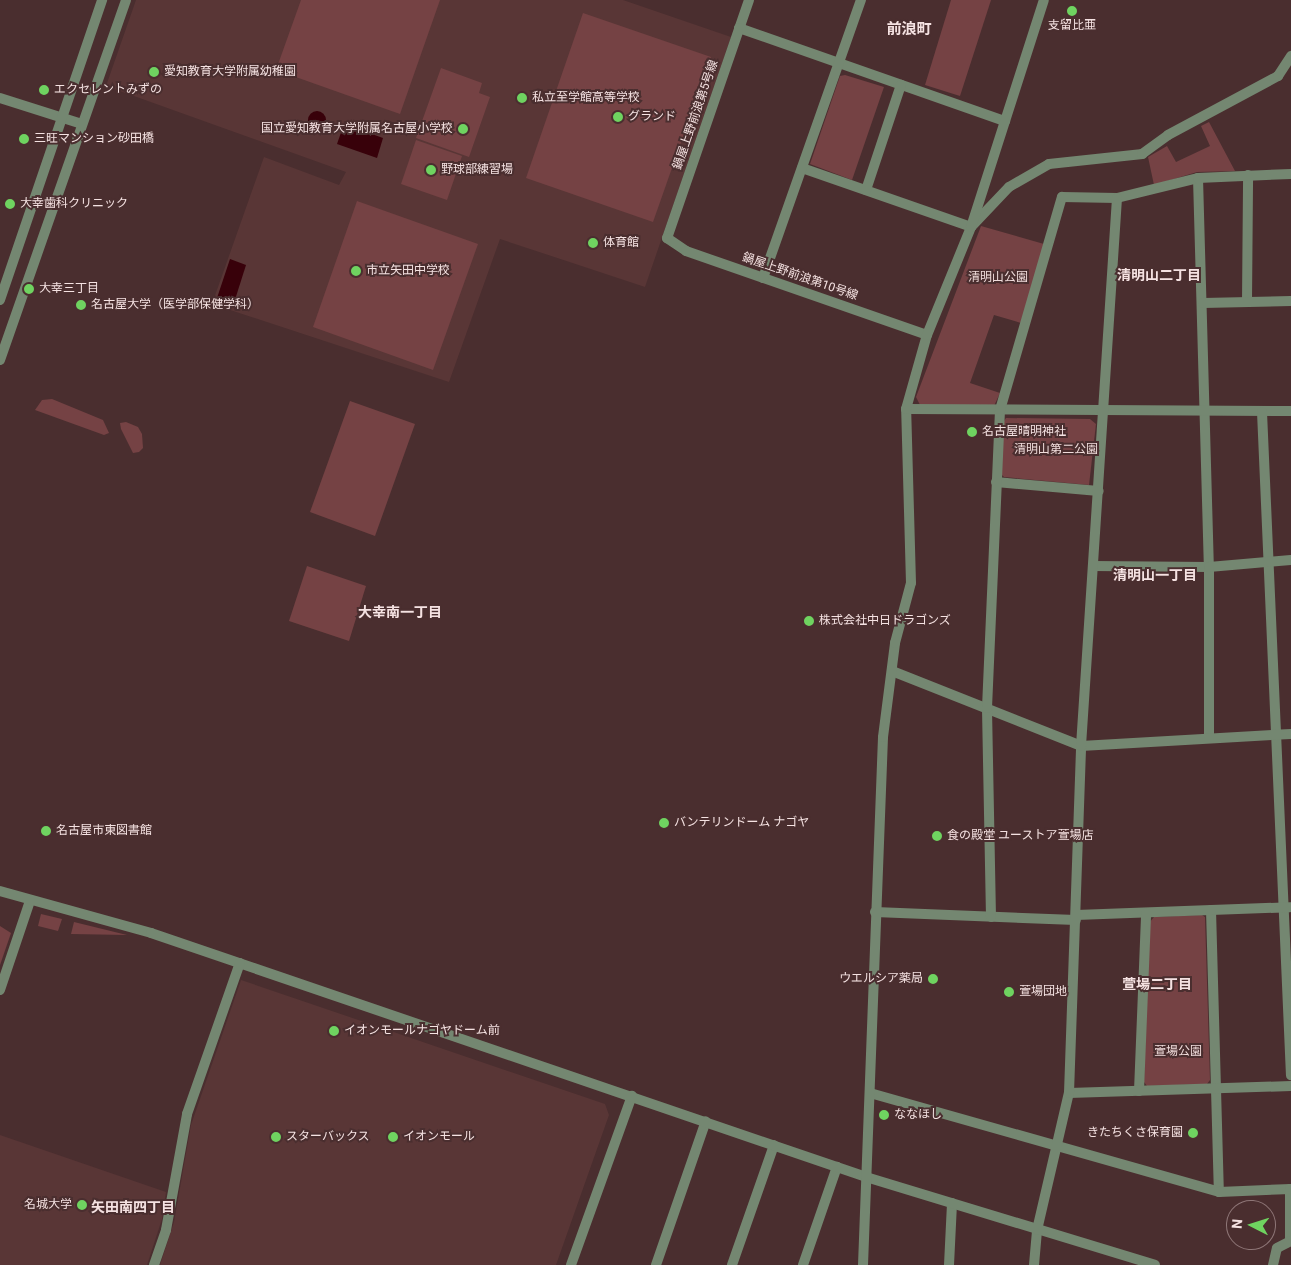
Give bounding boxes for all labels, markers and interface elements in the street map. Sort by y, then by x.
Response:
marker: 支留比亜 [1066,5,1078,17]
place label: 支留比亜 [1048,19,1096,33]
district label: 前浪町 [887,21,931,39]
street label: 鍋屋上野前浪第5号線 [671,58,721,172]
place label: 愛知教育大学附属幼稚園 [164,65,296,79]
marker: 愛知教育大学附属幼稚園 [148,66,160,78]
place label: エクセレントみずの [54,83,162,97]
marker: エクセレントみずの [38,84,50,96]
place label: 私立至学館高等学校 [532,91,640,105]
marker: 私立至学館高等学校 [516,92,528,104]
place label: グランド [628,110,676,124]
marker: グランド [612,111,624,123]
place label: 国立愛知教育大学附属名古屋小学校 [261,122,453,136]
marker: 国立愛知教育大学附属名古屋小学校 [457,123,469,135]
place label: 三旺マンション砂田橋 [34,132,154,146]
marker: 三旺マンション砂田橋 [18,133,30,145]
place label: 野球部練習場 [441,163,513,177]
marker: 野球部練習場 [425,164,437,176]
place label: 大幸歯科クリニック [20,197,128,211]
marker: 大幸歯科クリニック [4,198,16,210]
place label: 体育館 [603,236,639,250]
marker: 体育館 [587,237,599,249]
street label: 鍋屋上野前浪第10号線 [740,250,860,304]
place label: 市立矢田中学校 [366,264,450,278]
marker: 市立矢田中学校 [350,265,362,277]
district label: 清明山二丁目 [1117,267,1201,283]
park label: 清明山公園 [968,271,1028,285]
place label: 大幸三丁目 [39,282,99,296]
marker: 大幸三丁目 [23,283,35,295]
place label: 名古屋大学（医学部保健学科） [91,298,259,312]
marker: 名古屋大学（医学部保健学科） [75,299,87,311]
place label: 名古屋晴明神社 [982,425,1066,439]
marker: 名古屋晴明神社 [966,426,978,438]
park label: 清明山第二公園 [1014,443,1098,457]
district label: 清明山一丁目 [1113,567,1197,583]
district label: 大幸南一丁目 [358,604,442,620]
place label: 株式会社中日ドラゴンズ [819,614,951,628]
marker: 株式会社中日ドラゴンズ [803,615,815,627]
place label: バンテリンドーム ナゴヤ [674,816,809,830]
marker: バンテリンドーム ナゴヤ [658,817,670,829]
place label: 名古屋市東図書館 [56,824,152,838]
marker: 名古屋市東図書館 [40,825,52,837]
place label: 食の殿堂 ユーストア萱場店 [947,829,1094,843]
marker: 食の殿堂 ユーストア萱場店 [931,830,943,842]
place label: ウエルシア薬局 [839,972,923,986]
marker: ウエルシア薬局 [927,973,939,985]
district label: 萱場二丁目 [1122,976,1192,992]
place label: 萱場団地 [1019,985,1067,999]
marker: 萱場団地 [1003,986,1015,998]
place label: イオンモールナゴヤドーム前 [344,1024,500,1038]
marker: イオンモールナゴヤドーム前 [328,1025,340,1037]
park label: 萱場公園 [1154,1045,1202,1059]
place label: ななほし [894,1108,942,1122]
marker: ななほし [878,1109,890,1121]
place label: きたちくさ保育園 [1087,1126,1183,1140]
marker: きたちくさ保育園 [1187,1127,1199,1139]
place label: スターバックス [286,1130,370,1144]
place label: イオンモール [403,1130,475,1144]
marker: スターバックス [270,1131,282,1143]
marker: イオンモール [387,1131,399,1143]
place label: 名城大学 [24,1198,72,1212]
marker: 名城大学 [76,1199,88,1211]
district label: 矢田南四丁目 [91,1199,175,1215]
north arrow [1226,1200,1276,1250]
text: N [1229,1218,1245,1229]

